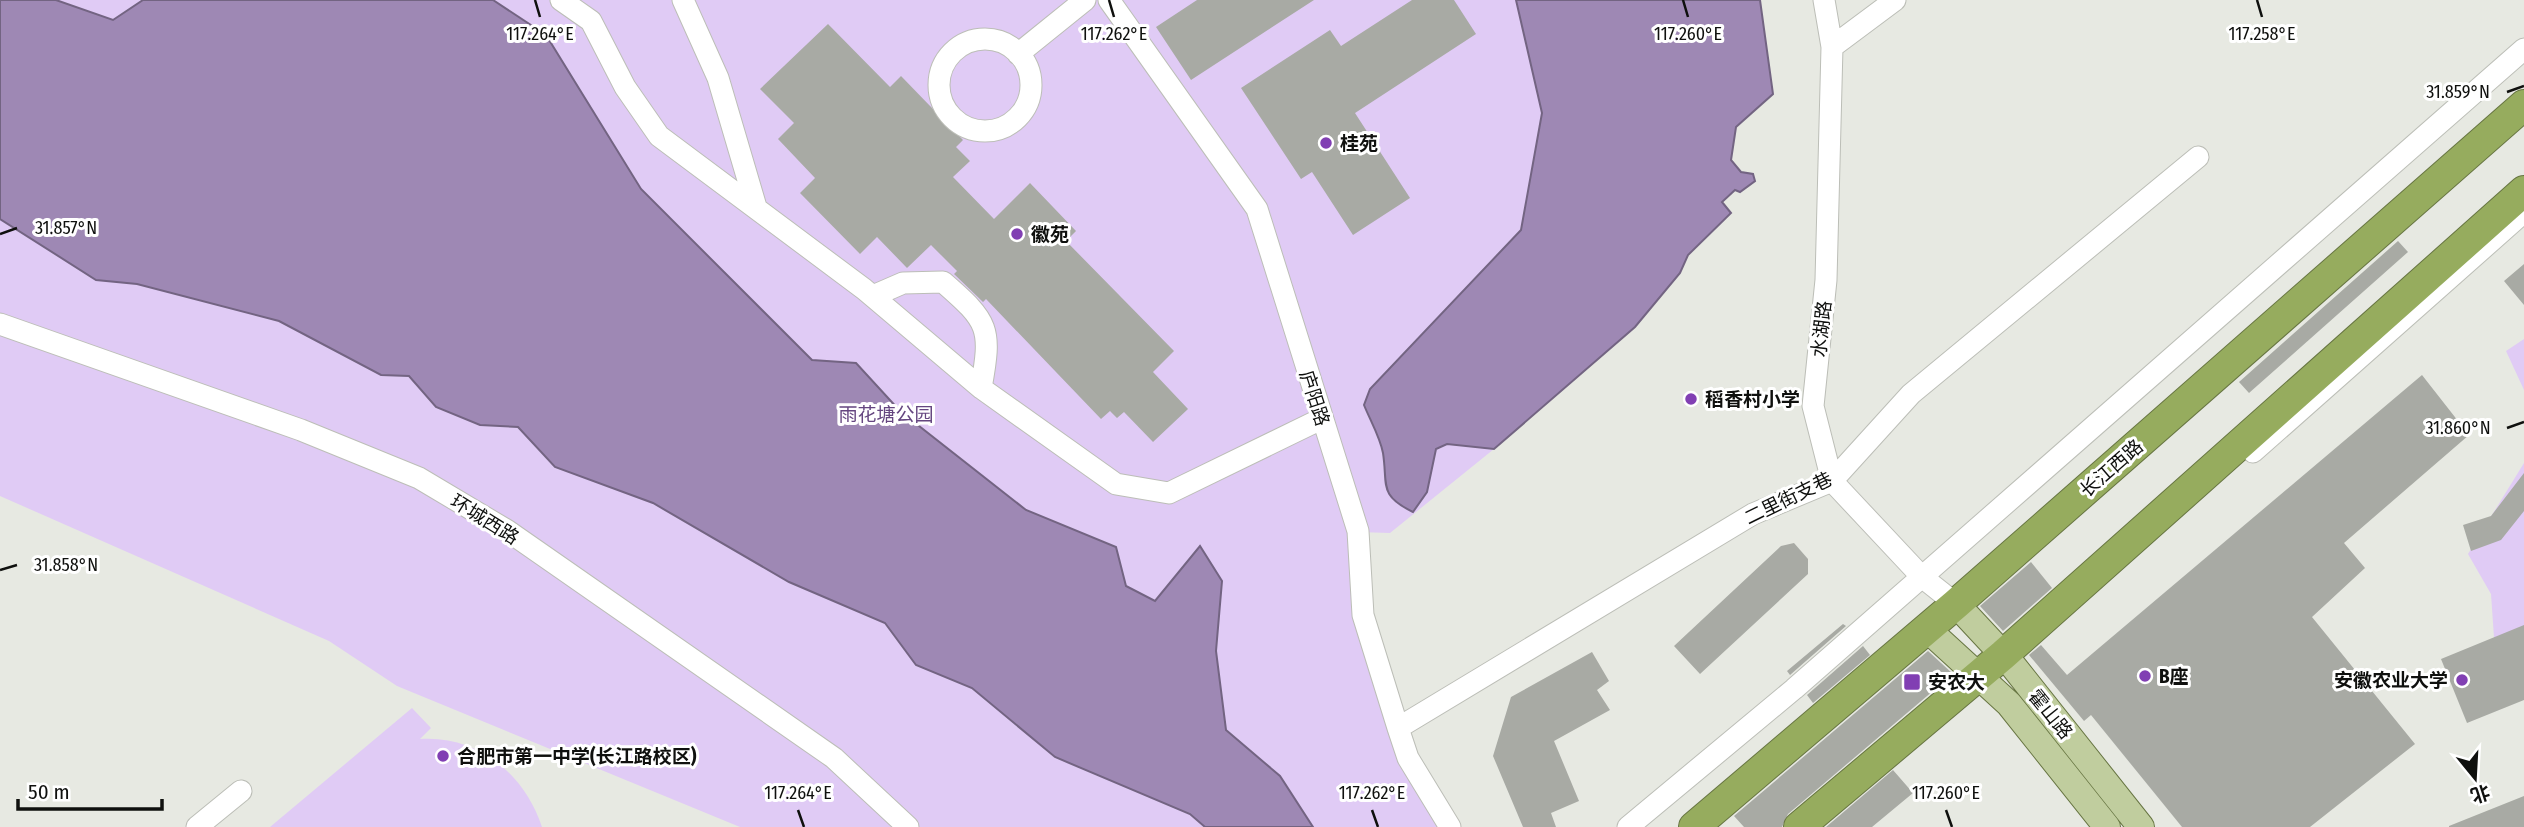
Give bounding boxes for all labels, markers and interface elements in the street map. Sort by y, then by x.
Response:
text: 117.264°E [506,23,574,45]
text: 117.262°E [1081,23,1147,45]
text: 117.260°E [1654,23,1722,45]
text: 117.258°E [2229,23,2295,45]
text: 31.859°N [2426,81,2490,103]
place label: 桂苑 [1340,132,1378,155]
marker: 桂苑 [1318,135,1334,151]
text: 31.857°N [35,217,97,239]
place label: 徽苑 [1031,223,1069,246]
marker: 徽苑 [1009,226,1025,242]
street label: 水湖路 [1807,299,1836,359]
street label: 庐阳路 [1295,367,1334,429]
place label: 稻香村小学 [1705,388,1800,411]
marker: 稻香村小学 [1683,391,1699,407]
park label: 雨花塘公园 [838,403,934,426]
text: 31.860°N [2425,417,2491,439]
street label: 长江西路 [2075,435,2148,502]
street label: 二里街支巷 [1740,467,1836,530]
street label: 环城西路 [446,490,523,549]
text: 31.858°N [34,554,98,576]
place label: B座 [2159,665,2189,688]
marker: B座 [2137,668,2153,684]
place label: 安徽农业大学 [2334,669,2448,692]
place label: 安农大 [1928,671,1985,694]
marker: 安农大 [1902,672,1922,692]
marker: 安徽农业大学 [2454,672,2470,688]
street label: 霍山路 [2024,685,2077,744]
north arrow [2440,743,2510,813]
place label: 合肥市第一中学(长江路校区) [457,745,697,768]
marker: 合肥市第一中学(长江路校区) [435,748,451,764]
scale bar [18,768,161,812]
text: 50 m [28,779,70,805]
text: 北 [2468,780,2493,808]
text: 117.264°E [764,782,832,804]
text: 117.262°E [1339,782,1405,804]
text: 117.260°E [1912,782,1980,804]

